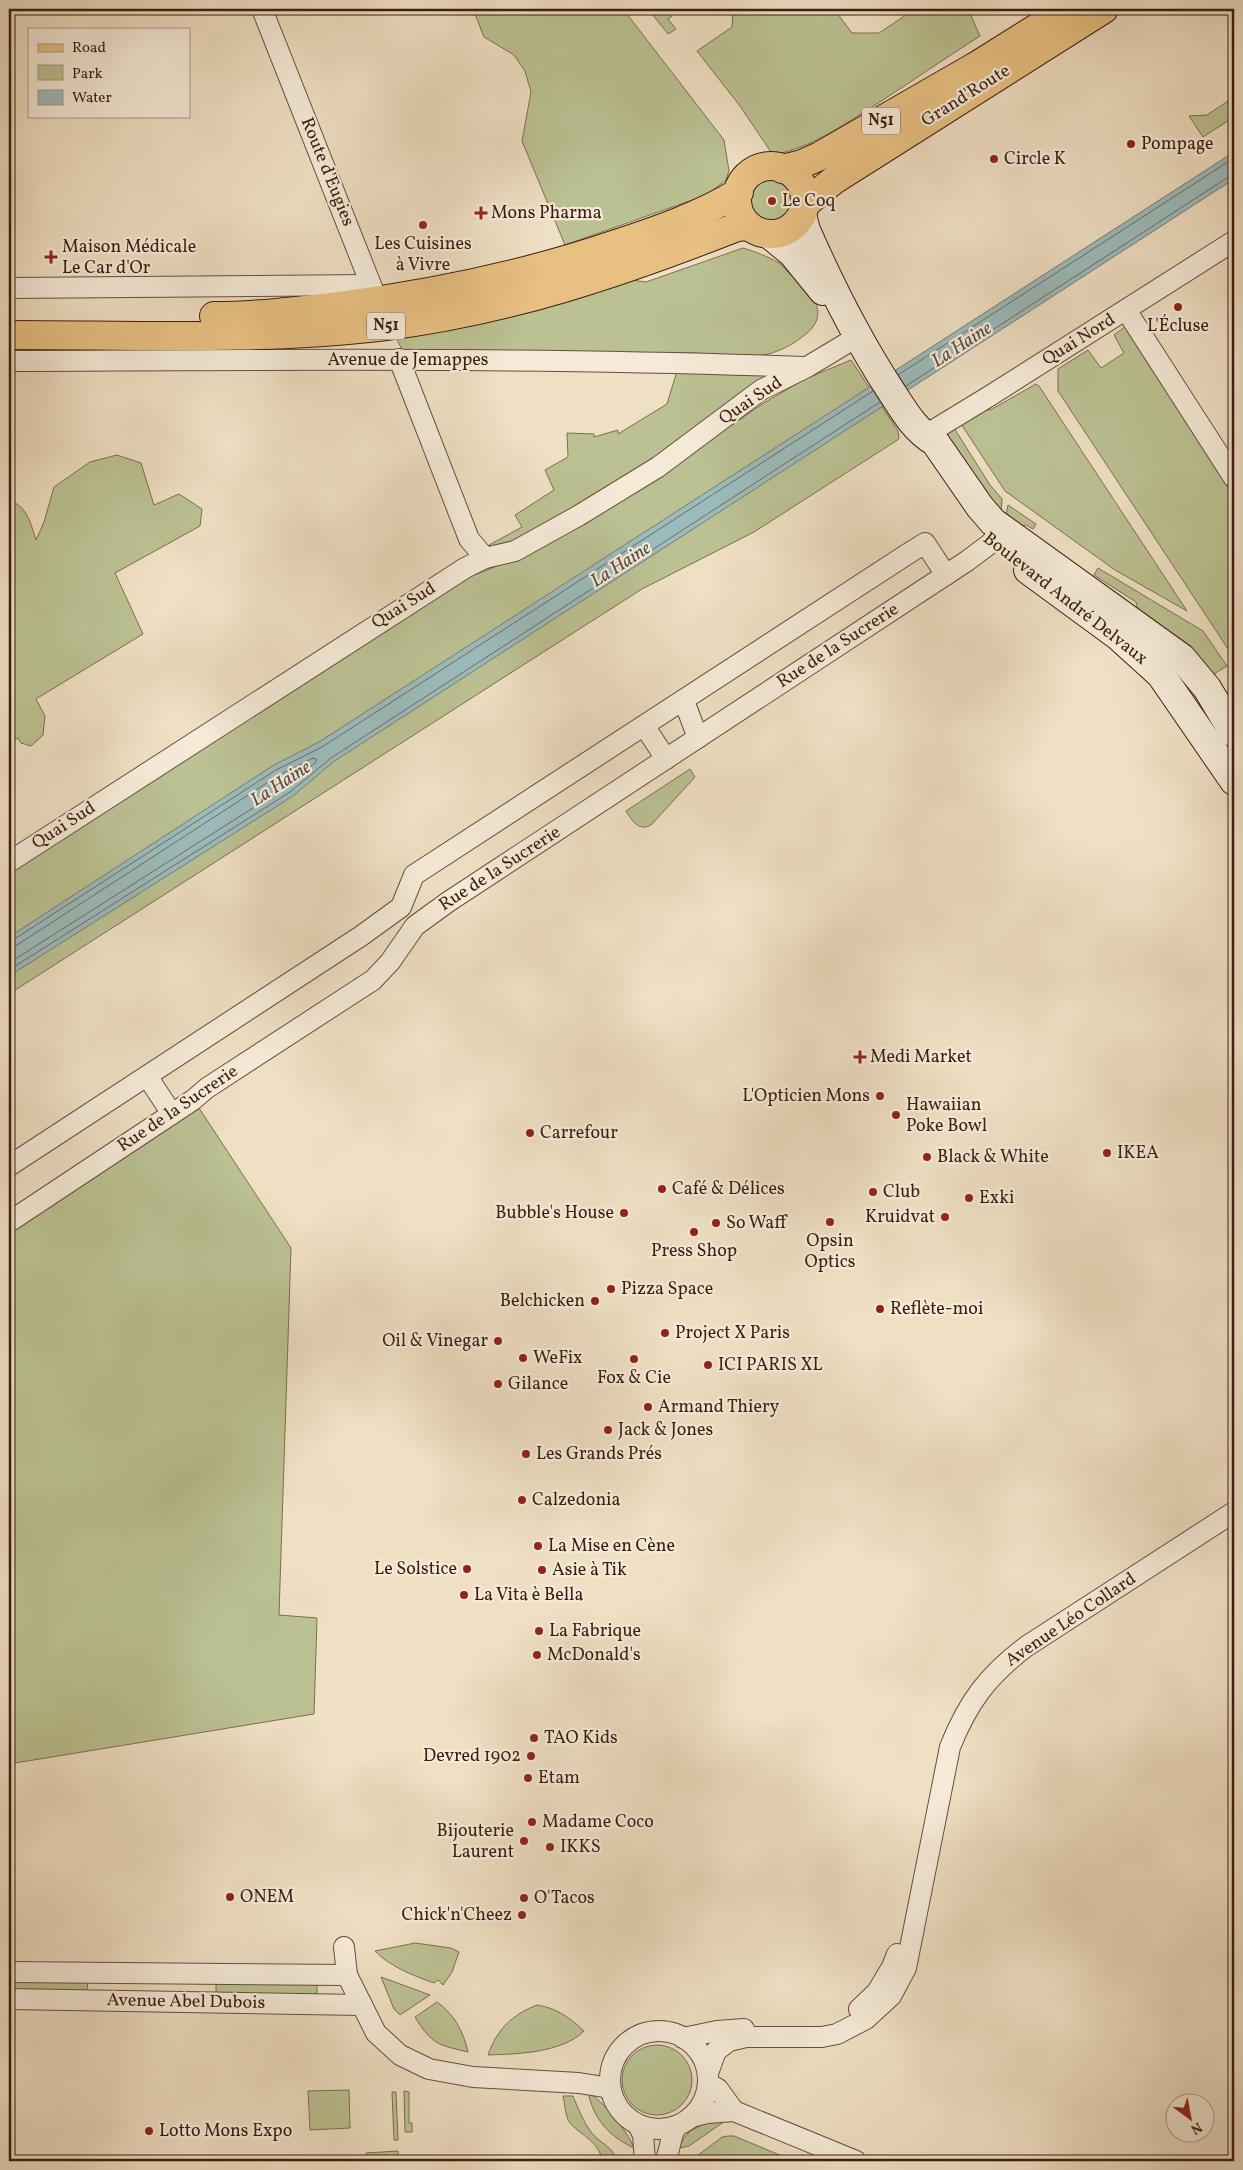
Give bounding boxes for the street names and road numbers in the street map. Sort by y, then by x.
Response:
street label: Grand'Route [917,59,1015,133]
road number: N51 [862,108,900,134]
street label: Route d'Eugies [294,114,360,230]
street label: Quai Nord [1038,308,1120,372]
road number: N51 [367,312,405,340]
street label: Avenue de Jemappes [328,348,488,373]
street label: Quai Sud [714,371,788,431]
street label: Boulevard André Delvaux [977,527,1153,671]
street label: Quai Sud [367,576,441,636]
street label: Rue de la Sucrerie [772,597,904,695]
street label: Quai Sud [27,796,101,856]
street label: Rue de la Sucrerie [434,820,566,918]
street label: Rue de la Sucrerie [113,1059,243,1159]
street label: Avenue Léo Collard [1001,1567,1141,1673]
street label: Avenue Abel Dubois [107,1988,265,2016]

